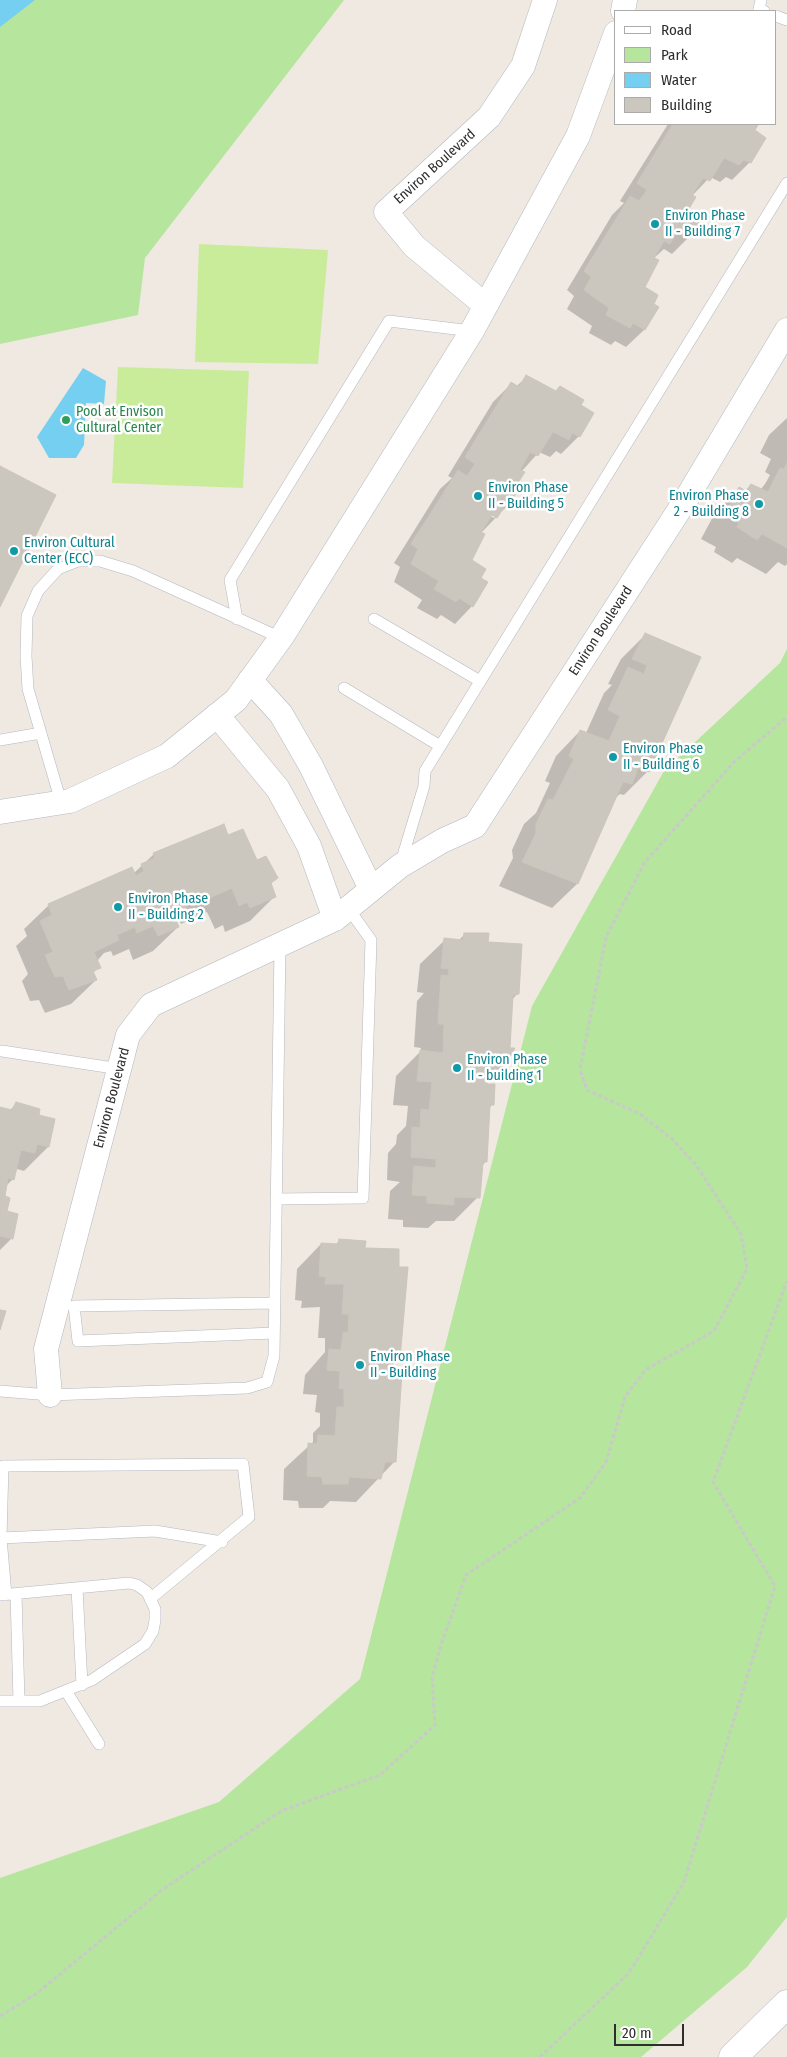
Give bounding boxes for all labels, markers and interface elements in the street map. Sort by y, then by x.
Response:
legend [614,10,777,125]
text: Road [661,21,692,39]
text: Park [661,46,688,64]
text: Water [661,71,696,89]
text: Building [661,96,712,114]
street label: Environ Boulevard [391,126,479,208]
place label: Environ Phase II - Building 7 [665,208,745,240]
marker: Environ Phase II - Building 7 [649,218,661,230]
place label: Pool at Envison Cultural Center [76,404,164,437]
marker: Pool at Envison Cultural Center [60,414,72,426]
place label: Environ Phase II - Building 5 [488,480,568,512]
place label: Environ Phase 2 - Building 8 [669,488,749,520]
marker: Environ Phase II - Building 5 [472,490,484,502]
marker: Environ Phase 2 - Building 8 [753,498,765,510]
place label: Environ Cultural Center (ECC) [24,535,115,568]
marker: Environ Cultural Center (ECC) [8,545,20,557]
street label: Environ Boulevard [566,583,636,679]
place label: Environ Phase II - Building 6 [623,741,703,774]
marker: Environ Phase II - Building 6 [607,751,619,763]
place label: Environ Phase II - Building 2 [128,891,208,924]
marker: Environ Phase II - Building 2 [112,901,124,913]
street label: Environ Boulevard [90,1046,134,1150]
place label: Environ Phase II - building 1 [467,1052,547,1084]
marker: Environ Phase II - building 1 [451,1062,463,1074]
place label: Environ Phase II - Building [370,1349,450,1381]
marker: Environ Phase II - Building [354,1359,366,1371]
scale bar [617,2014,687,2046]
text: 20 m [622,2024,652,2042]

